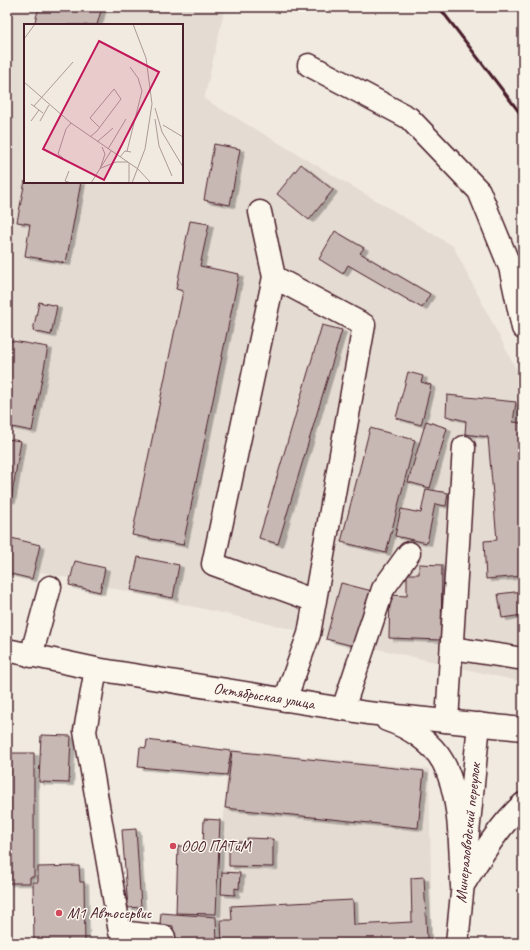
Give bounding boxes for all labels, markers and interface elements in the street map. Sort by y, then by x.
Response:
inset map [24,24,183,183]
street label: Октябрьская улица [212,678,317,714]
street label: Минераловодский переулок [451,760,486,904]
place label: ООО ПАТиМ [181,836,253,856]
marker: ООО ПАТиМ [168,841,178,851]
place label: М1 Автосервис [67,903,152,923]
marker: М1 Автосервис [54,908,64,918]

